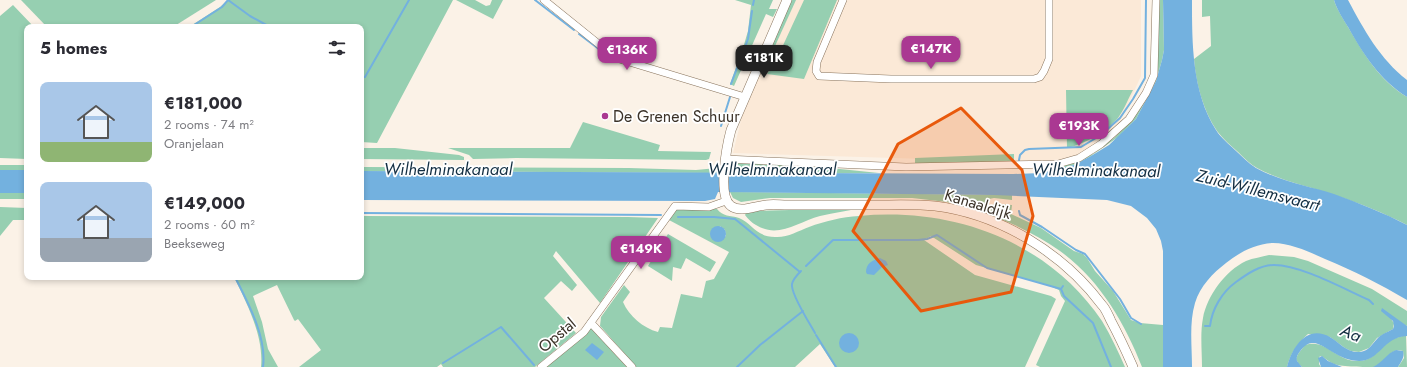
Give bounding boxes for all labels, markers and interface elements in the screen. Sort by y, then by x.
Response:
text: 5 homes [40,36,107,60]
pin: €147K [903,36,959,70]
icon: filters [326,37,348,59]
pin: €136K [599,37,655,71]
text: €147K [910,39,952,58]
text: €136K [607,40,648,59]
pin: €181K [736,45,792,79]
text: €181K [745,48,784,67]
text: €181,000 [164,91,242,115]
icon: home [72,98,120,146]
place label: De Grenen Schuur [613,105,740,128]
marker: De Grenen Schuur [600,111,610,121]
pin: €193K [1051,113,1107,147]
text: 2 rooms · 74 m² [164,115,254,134]
text: €193K [1059,116,1100,135]
text: Oranjelaan [164,134,224,153]
water label: Wilhelminakanaal [384,157,513,181]
water label: Wilhelminakanaal [708,157,837,181]
water label: Wilhelminakanaal [1032,157,1162,183]
water label: Zuid-Willemsvaart [1193,163,1323,217]
street label: Kanaaldijk [942,183,1015,225]
text: €149,000 [164,191,245,215]
icon: home [72,198,120,246]
text: 2 rooms · 60 m² [164,215,255,234]
text: Beekseweg [164,234,225,253]
pin: €149K [613,236,669,270]
text: €149K [620,239,662,258]
street label: Opstal [533,312,581,358]
water label: Aa [1336,318,1365,348]

